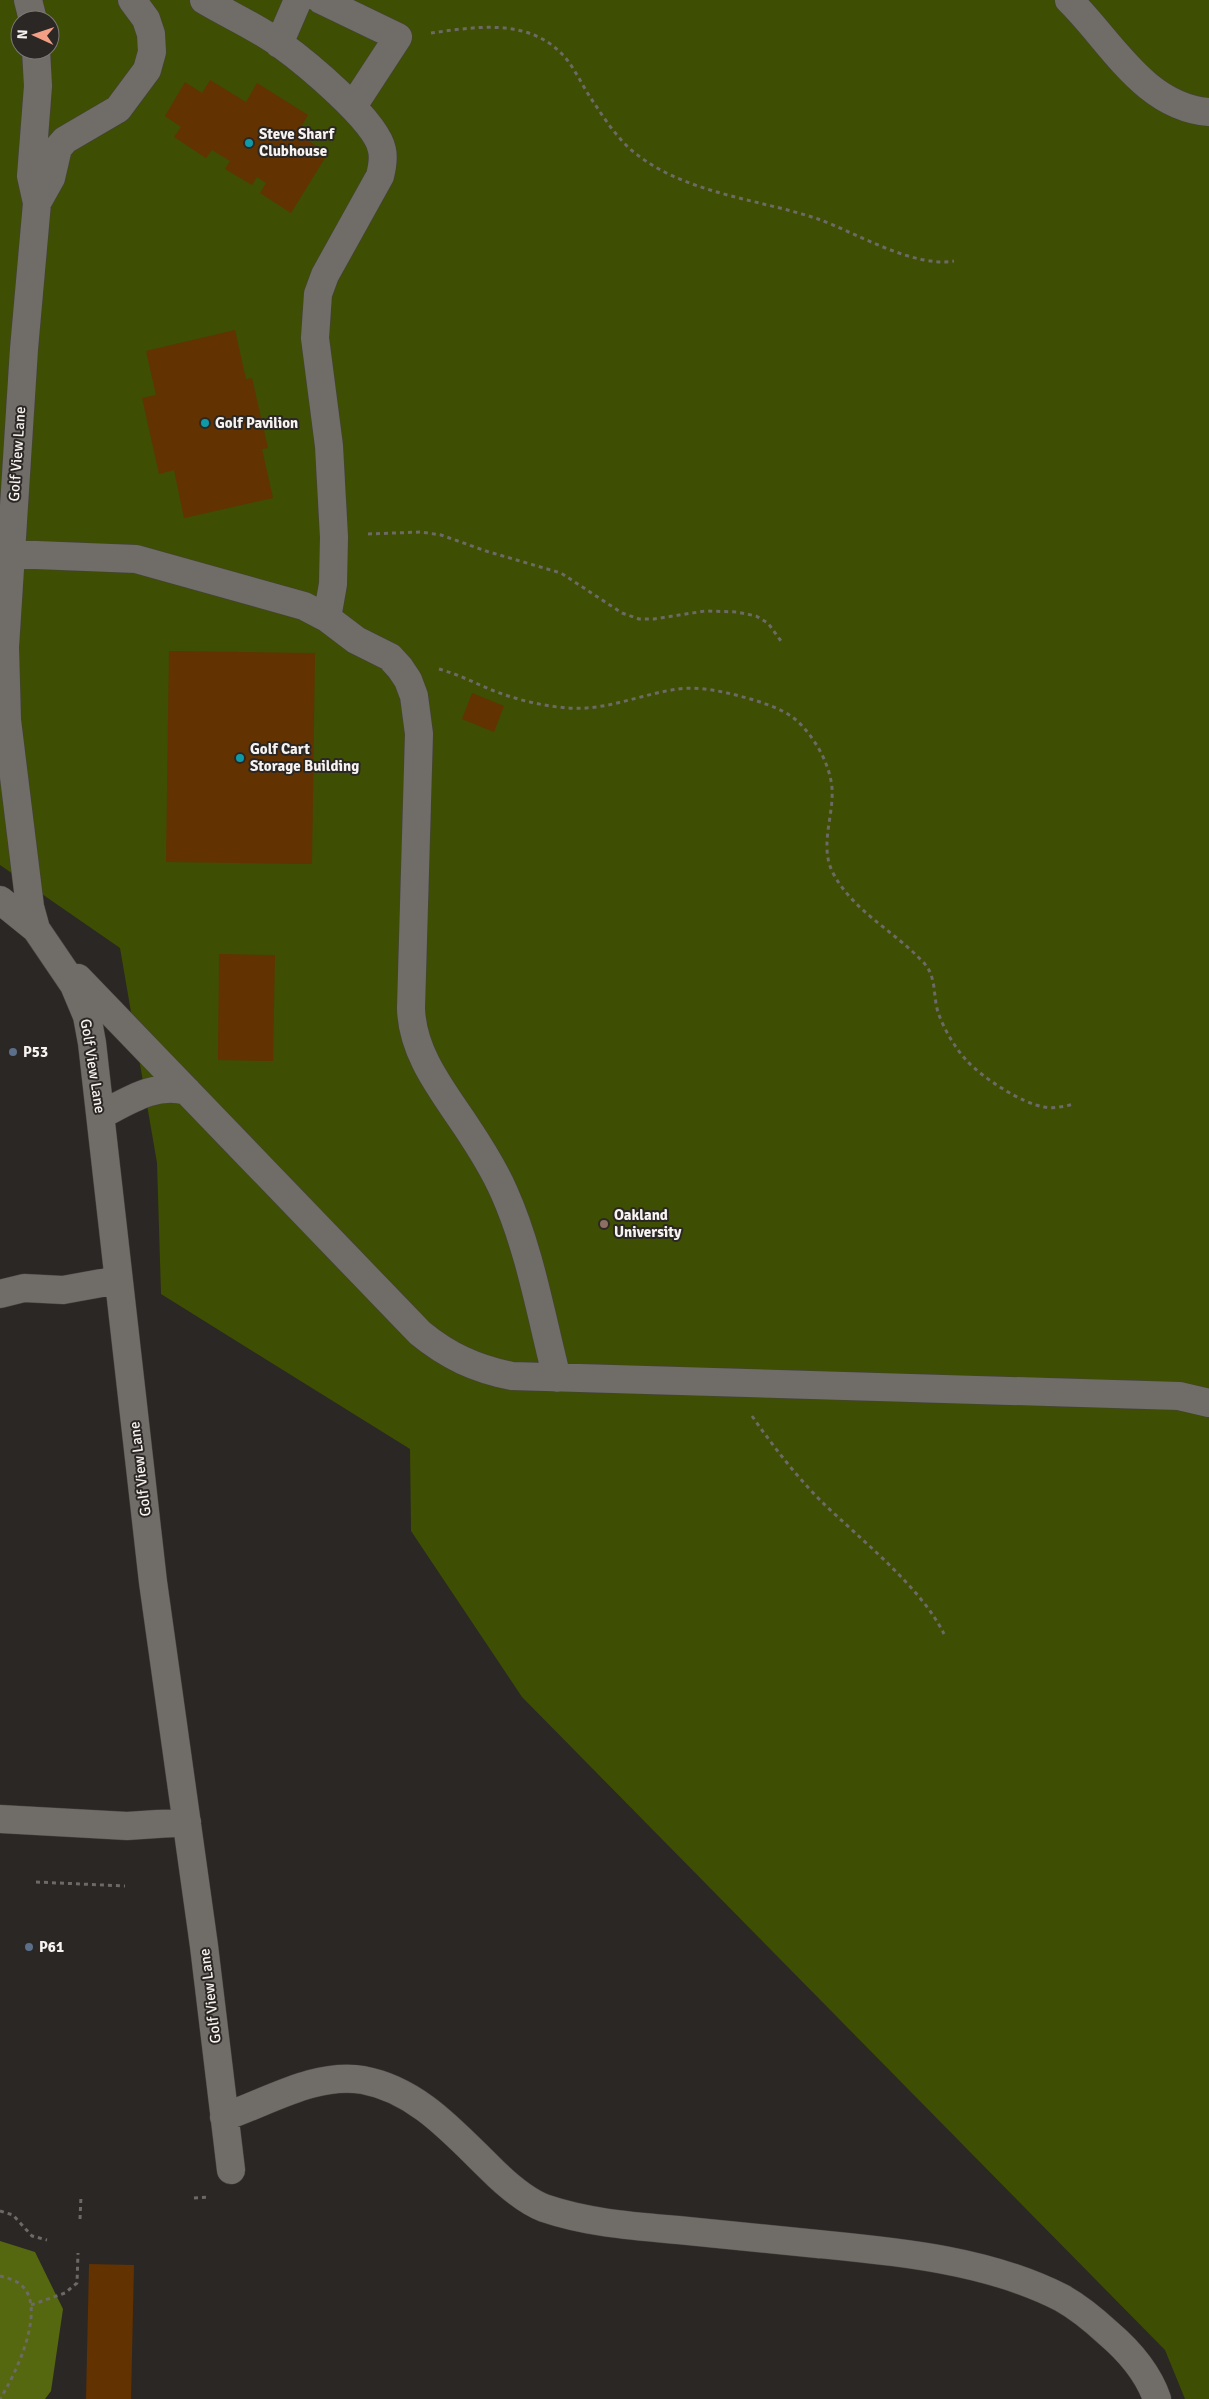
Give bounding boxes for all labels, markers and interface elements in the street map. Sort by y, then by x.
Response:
north arrow [10,10,60,60]
text: N [14,29,31,40]
place label: Steve Sharf Clubhouse [259,125,336,160]
marker: Steve Sharf Clubhouse [243,137,255,149]
street label: Golf View Lane [5,406,29,502]
place label: Golf Pavilion [215,414,298,432]
marker: Golf Pavilion [199,417,211,429]
place label: Golf Cart Storage Building [250,740,359,775]
marker: Golf Cart Storage Building [234,752,246,764]
street label: Golf View Lane [77,1018,109,1114]
place label: P53 [23,1043,48,1061]
marker: P53 [7,1046,19,1058]
place label: Oakland University [614,1206,682,1241]
marker: Oakland University [598,1218,610,1230]
street label: Golf View Lane [125,1421,155,1517]
place label: P61 [39,1938,64,1956]
marker: P61 [23,1941,35,1953]
street label: Golf View Lane [195,1948,225,2044]

